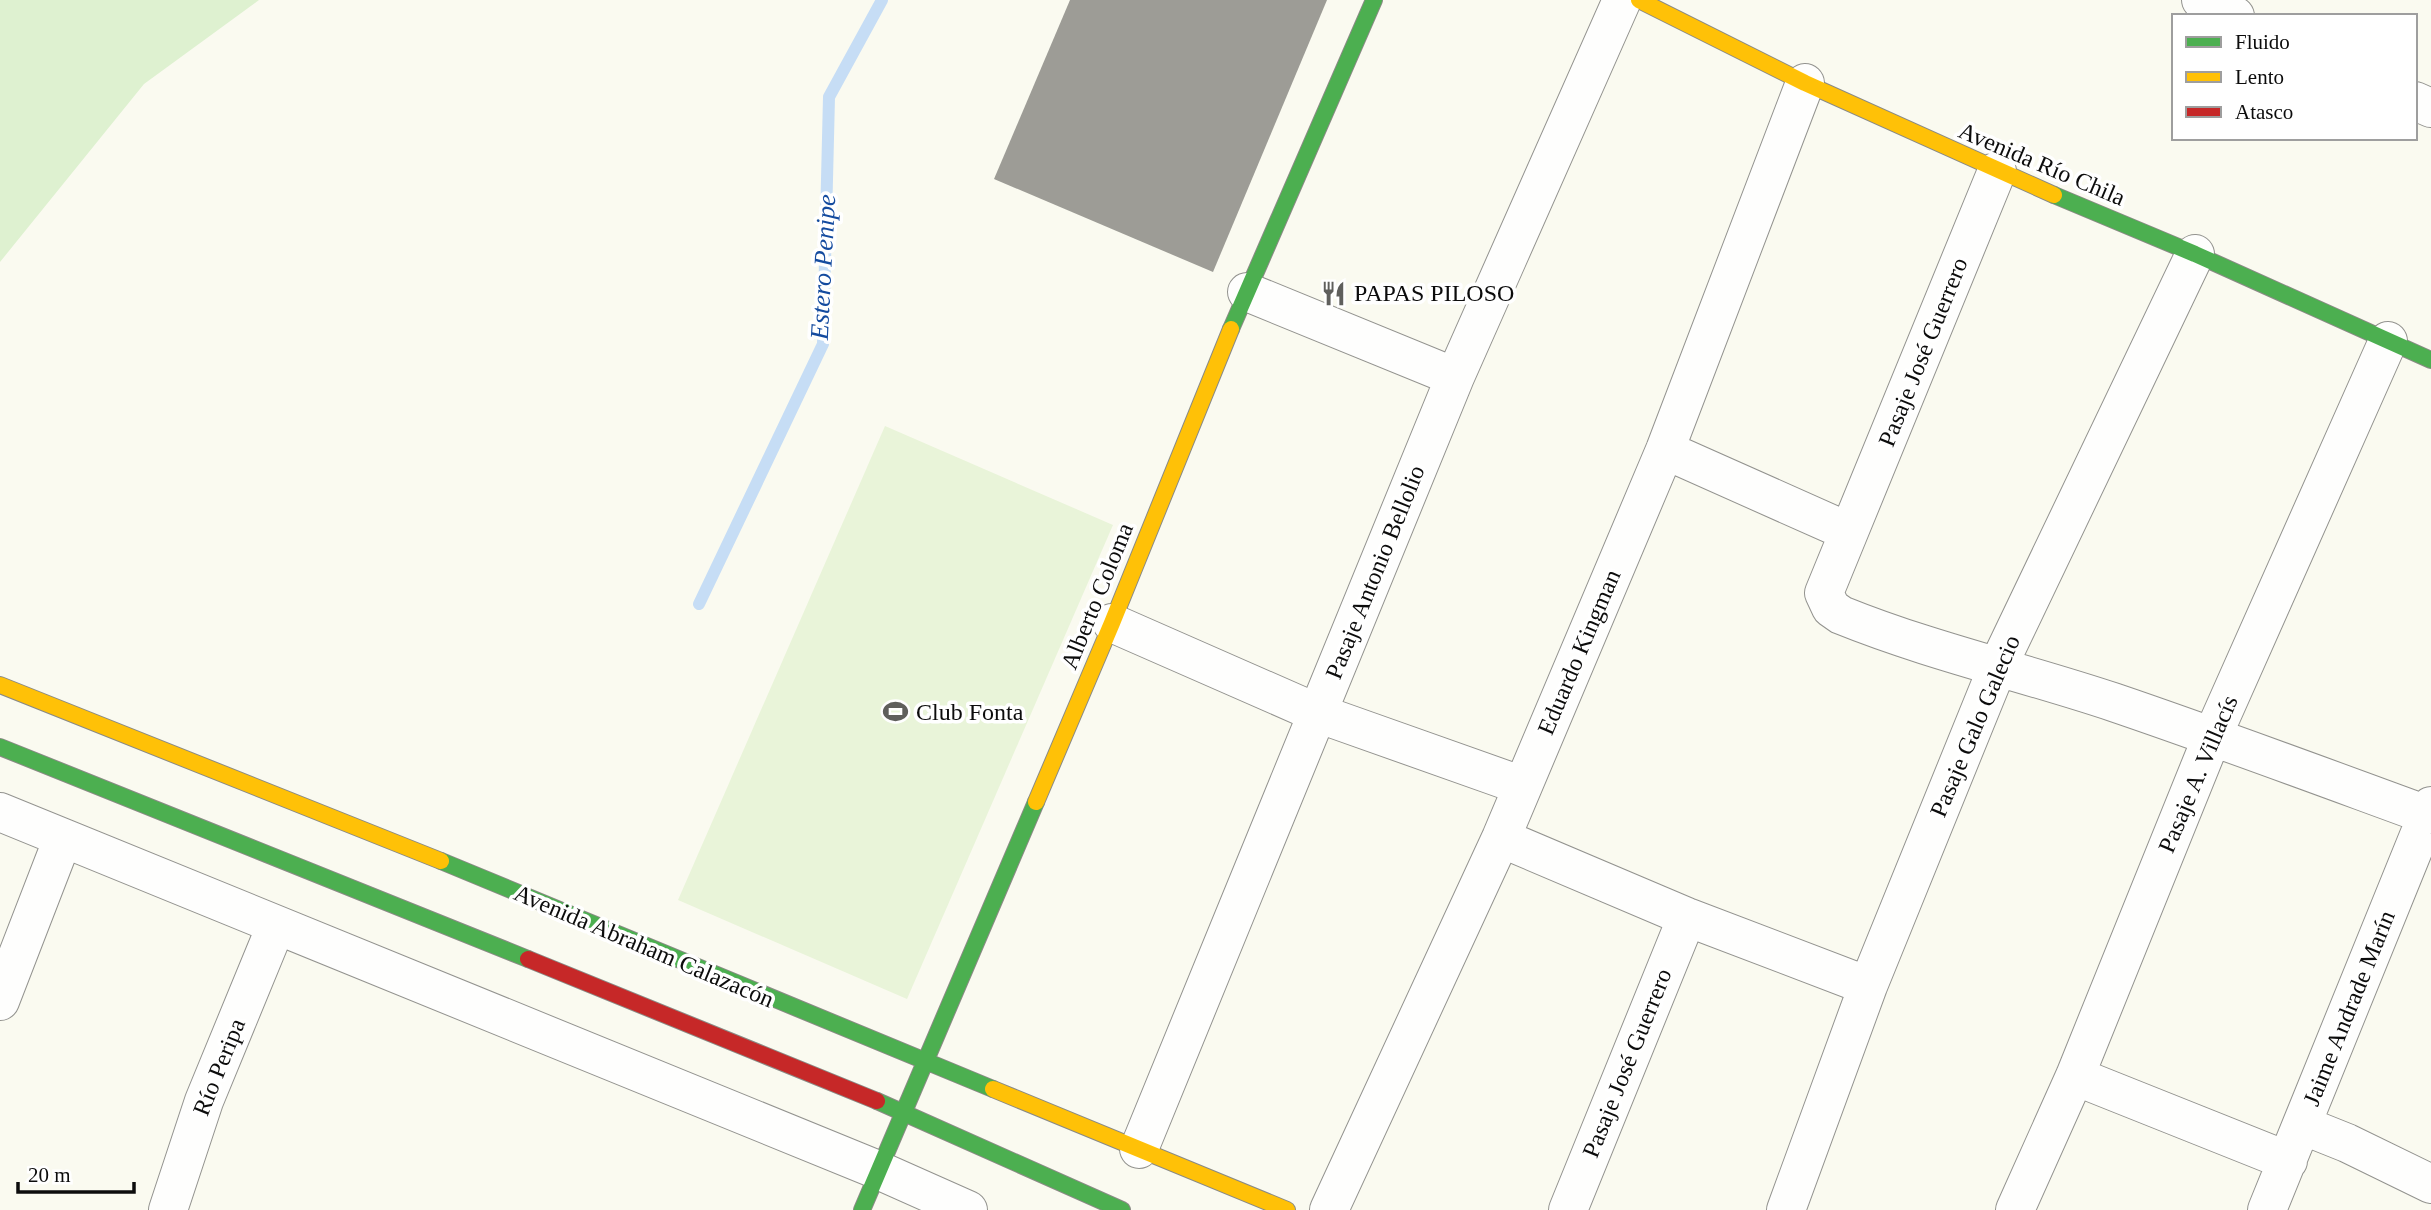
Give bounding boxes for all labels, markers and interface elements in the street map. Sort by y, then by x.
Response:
legend [2172,14,2417,140]
text: Fluido [2235,30,2290,54]
text: Lento [2235,65,2284,89]
text: Atasco [2235,100,2293,124]
street label: Avenida Río Chila [1955,117,2129,211]
water label: Estero Penipe [805,194,841,341]
street label: Pasaje José Guerrero [1873,254,1973,450]
restaurant icon: PAPAS PILOSO [1320,279,1348,307]
place label: PAPAS PILOSO [1354,280,1514,306]
street label: Pasaje Antonio Bellolio [1320,461,1430,683]
street label: Alberto Coloma [1056,519,1138,673]
street label: Eduardo Kingman [1533,566,1625,738]
street label: Pasaje Galo Galecio [1925,631,2025,821]
street label: Pasaje A. Villacís [2153,692,2243,856]
sports icon: Club Fonta [882,698,910,726]
place label: Club Fonta [916,699,1024,725]
street label: Avenida Abraham Calazacón [510,879,778,1013]
street label: Jaime Andrade Marín [2298,907,2400,1109]
street label: Pasaje José Guerrero [1577,965,1677,1161]
street label: Río Peripa [188,1015,250,1119]
scale bar [18,1150,133,1194]
text: 20 m [28,1163,71,1187]

